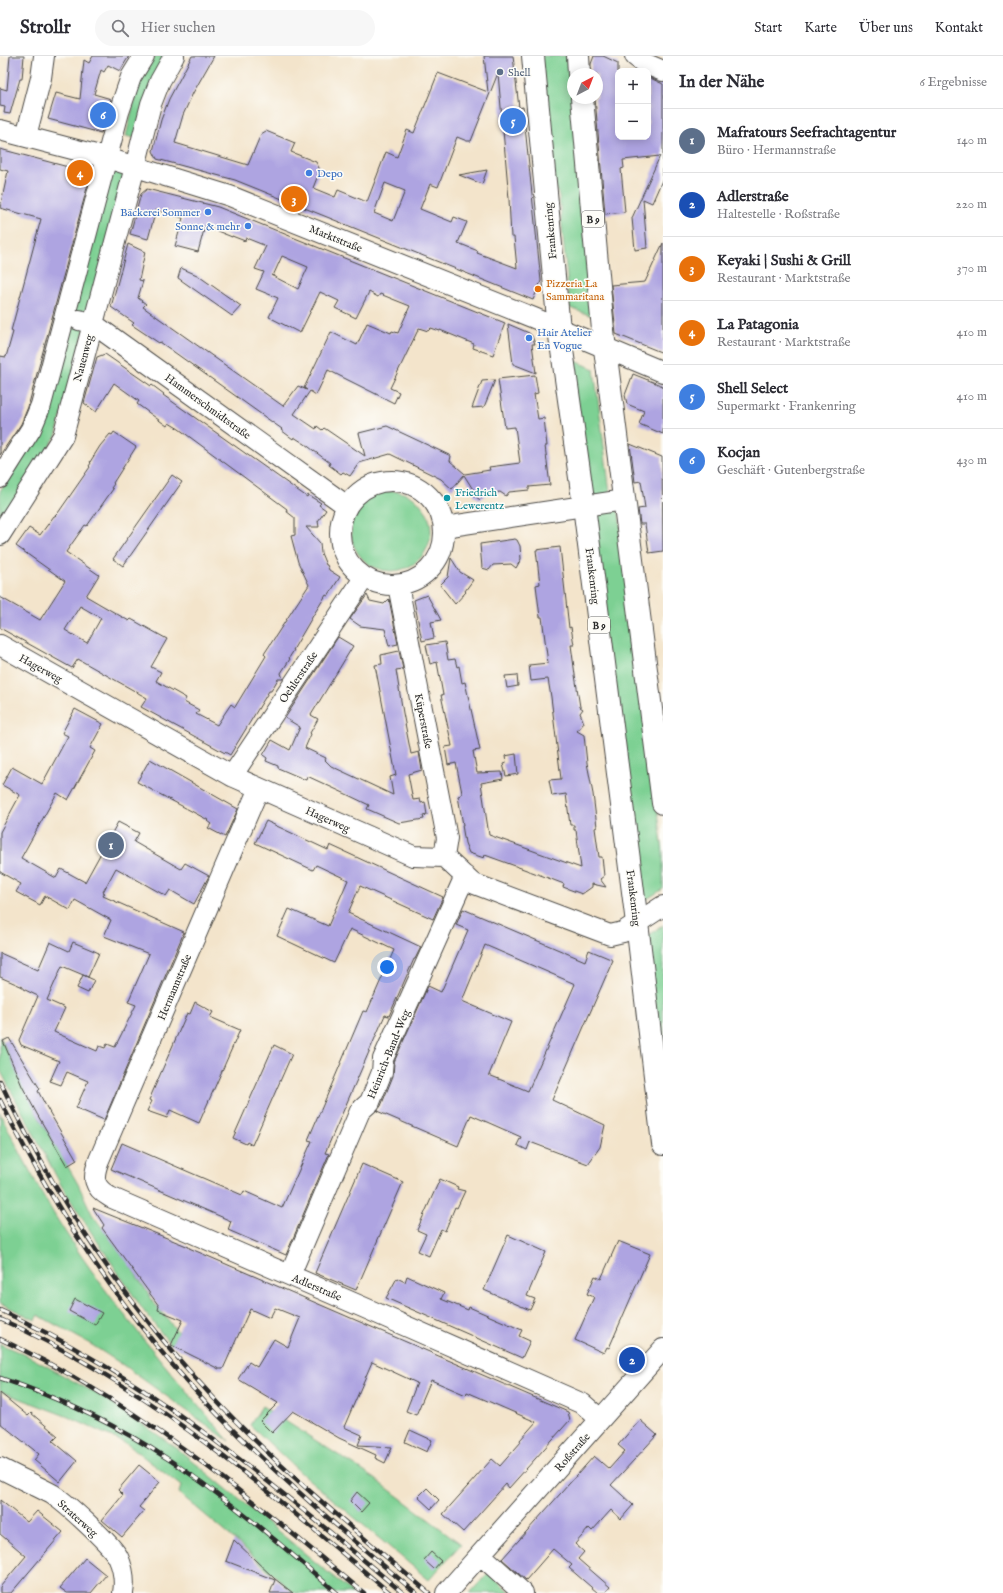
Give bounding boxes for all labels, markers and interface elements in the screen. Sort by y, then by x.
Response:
search box [95,10,375,46]
text: Strollr [20,16,71,40]
icon: search [109,17,131,39]
text: Hier suchen [141,18,216,37]
text: Start [754,19,782,37]
text: Karte [804,19,837,37]
text: Über uns [859,19,913,37]
text: Kontakt [935,19,983,37]
place label: Shell [508,66,531,80]
marker: Shell [495,67,505,77]
north arrow [567,68,603,104]
map controls [615,68,651,140]
button: + [615,68,651,104]
text: In der Nähe [679,72,764,93]
text: 6 Ergebnisse [919,74,987,91]
pin: 6 [90,100,116,130]
button: − [615,104,651,140]
pin: 5 [500,106,526,136]
text: Mafratours Seefrachtagentur [717,123,896,142]
text: 1 [690,132,694,149]
text: 140 m [957,132,987,149]
text: Büro · Hermannstraße [717,142,836,159]
pin: 4 [67,158,93,188]
place label: Depo [317,167,343,181]
marker: Depo [304,168,314,178]
pin: 3 [281,184,307,214]
text: Adlerstraße [717,187,789,206]
text: 2 [689,196,695,213]
text: 220 m [956,196,987,213]
street label: Frankenring [541,201,560,260]
place label: Bäckerei Sommer [120,206,200,220]
text: Haltestelle · Roßstraße [717,206,840,223]
marker: Bäckerei Sommer [203,207,213,217]
road number: B 9 [582,211,604,227]
place label: Sonne & mehr [175,220,240,234]
marker: Sonne & mehr [243,221,253,231]
street label: Marktstraße [307,222,364,256]
text: Keyaki | Sushi & Grill [717,251,851,270]
text: 3 [690,260,694,277]
text: 370 m [957,260,987,277]
text: Restaurant · Marktstraße [717,270,851,287]
place label: Pizzeria La Sammaritana [546,277,604,304]
marker: Pizzeria La Sammaritana [533,284,543,294]
text: La Patagonia [717,315,799,334]
text: 4 [689,324,695,341]
text: 410 m [957,324,987,341]
place label: Hair Atelier En Vogue [537,326,592,353]
street label: Nauenweg [71,332,97,384]
marker: Hair Atelier En Vogue [524,333,534,343]
text: Restaurant · Marktstraße [717,334,851,351]
street label: Hammerschmidtstraße [162,371,253,443]
text: Shell Select [717,379,788,398]
text: 5 [690,388,694,405]
text: 410 m [957,388,987,405]
text: Supermarkt · Frankenring [717,398,856,415]
text: Kocjan [717,443,760,462]
text: 6 [689,452,695,469]
text: 430 m [957,452,987,469]
text: Geschäft · Gutenbergstraße [717,462,865,479]
place label: Friedrich Lewerentz [455,486,504,513]
marker: Friedrich Lewerentz [442,493,452,503]
street label: Frankenring [582,547,603,606]
road number: B 9 [588,617,610,633]
street label: Oehlerstraße [276,649,321,706]
street label: Hagerweg [16,651,66,687]
street label: Küperstraße [411,692,435,750]
street label: Hagerweg [303,804,353,836]
pin: 1 [98,830,124,860]
street label: Frankenring [623,869,644,928]
street label: Hermannstraße [155,952,195,1023]
your location [377,957,397,977]
street label: Heinrich-Band-Weg [365,1006,414,1101]
street label: Adlerstraße [289,1271,344,1305]
pin: 2 [619,1345,645,1375]
street label: Roßstraße [552,1430,593,1475]
street label: Straterweg [54,1497,101,1541]

